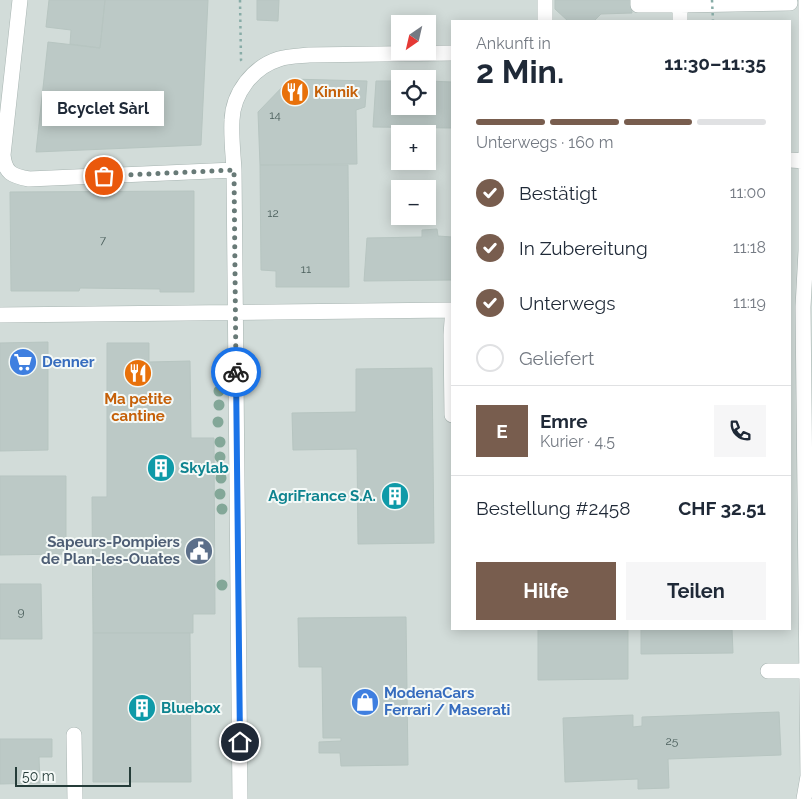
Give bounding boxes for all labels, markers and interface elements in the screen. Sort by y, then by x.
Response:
north arrow [391,15,436,60]
map controls [391,15,436,225]
text: Ankunft in [476,34,551,53]
text: 11:30–11:35 [664,52,766,74]
text: 2 Min. [476,53,564,90]
button: locate [391,70,436,115]
restaurant icon: Kinnik [280,77,310,107]
place label: Kinnik [314,83,359,101]
callout: Bcyclet Sàrl [43,91,165,126]
text: Bcyclet Sàrl [57,99,149,118]
house number: 14 [269,108,281,122]
button: + [391,125,436,170]
text: Unterwegs · 160 m [476,133,613,152]
pin [83,155,125,197]
icon: bag [90,162,118,190]
icon: check [476,179,504,207]
button: − [391,180,436,225]
text: Bestätigt [519,182,597,204]
text: 11:00 [730,183,766,202]
house number: 12 [267,206,279,220]
house number: 7 [100,233,107,247]
icon: check [476,234,504,262]
text: In Zubereitung [519,237,648,259]
text: 11:18 [733,238,766,257]
house number: 11 [301,262,311,276]
icon: check [476,289,504,317]
text: Unterwegs [519,292,615,314]
text: 11:19 [733,293,766,312]
supermarket icon: Denner [8,347,38,377]
courier [211,347,261,397]
text: Geliefert [519,347,594,369]
place label: Denner [42,353,95,371]
restaurant icon: Ma petite cantine [123,358,153,388]
icon: bike [222,358,250,386]
place label: Ma petite cantine [104,390,172,425]
button: phone [714,405,766,457]
text: Emre [540,410,588,432]
text: E [496,420,508,442]
text: Kurier · 4.5 [540,432,615,451]
building icon: Skylab [146,453,176,483]
place label: Skylab [180,459,229,477]
building icon: AgriFrance S.A. [380,481,410,511]
place label: AgriFrance S.A. [268,487,376,505]
text: Bestellung #2458 [476,497,630,519]
text: CHF 32.51 [678,497,766,519]
place label: Sapeurs-Pompiers de Plan-les-Ouates [41,533,180,568]
public building icon: Sapeurs-Pompiers de Plan-les-Ouates [184,536,214,566]
button: Hilfe [476,562,616,620]
button: Teilen [626,562,766,620]
house number: 9 [17,605,25,619]
place label: ModenaCars Ferrari / Maserati [384,684,510,719]
shop icon: ModenaCars Ferrari / Maserati [350,687,380,717]
building icon: Bluebox [127,693,157,723]
place label: Bluebox [161,699,220,717]
pin [219,721,261,763]
icon: home [226,728,254,756]
house number: 25 [666,734,679,748]
scale bar [15,764,131,787]
text: 50 m [22,768,55,784]

